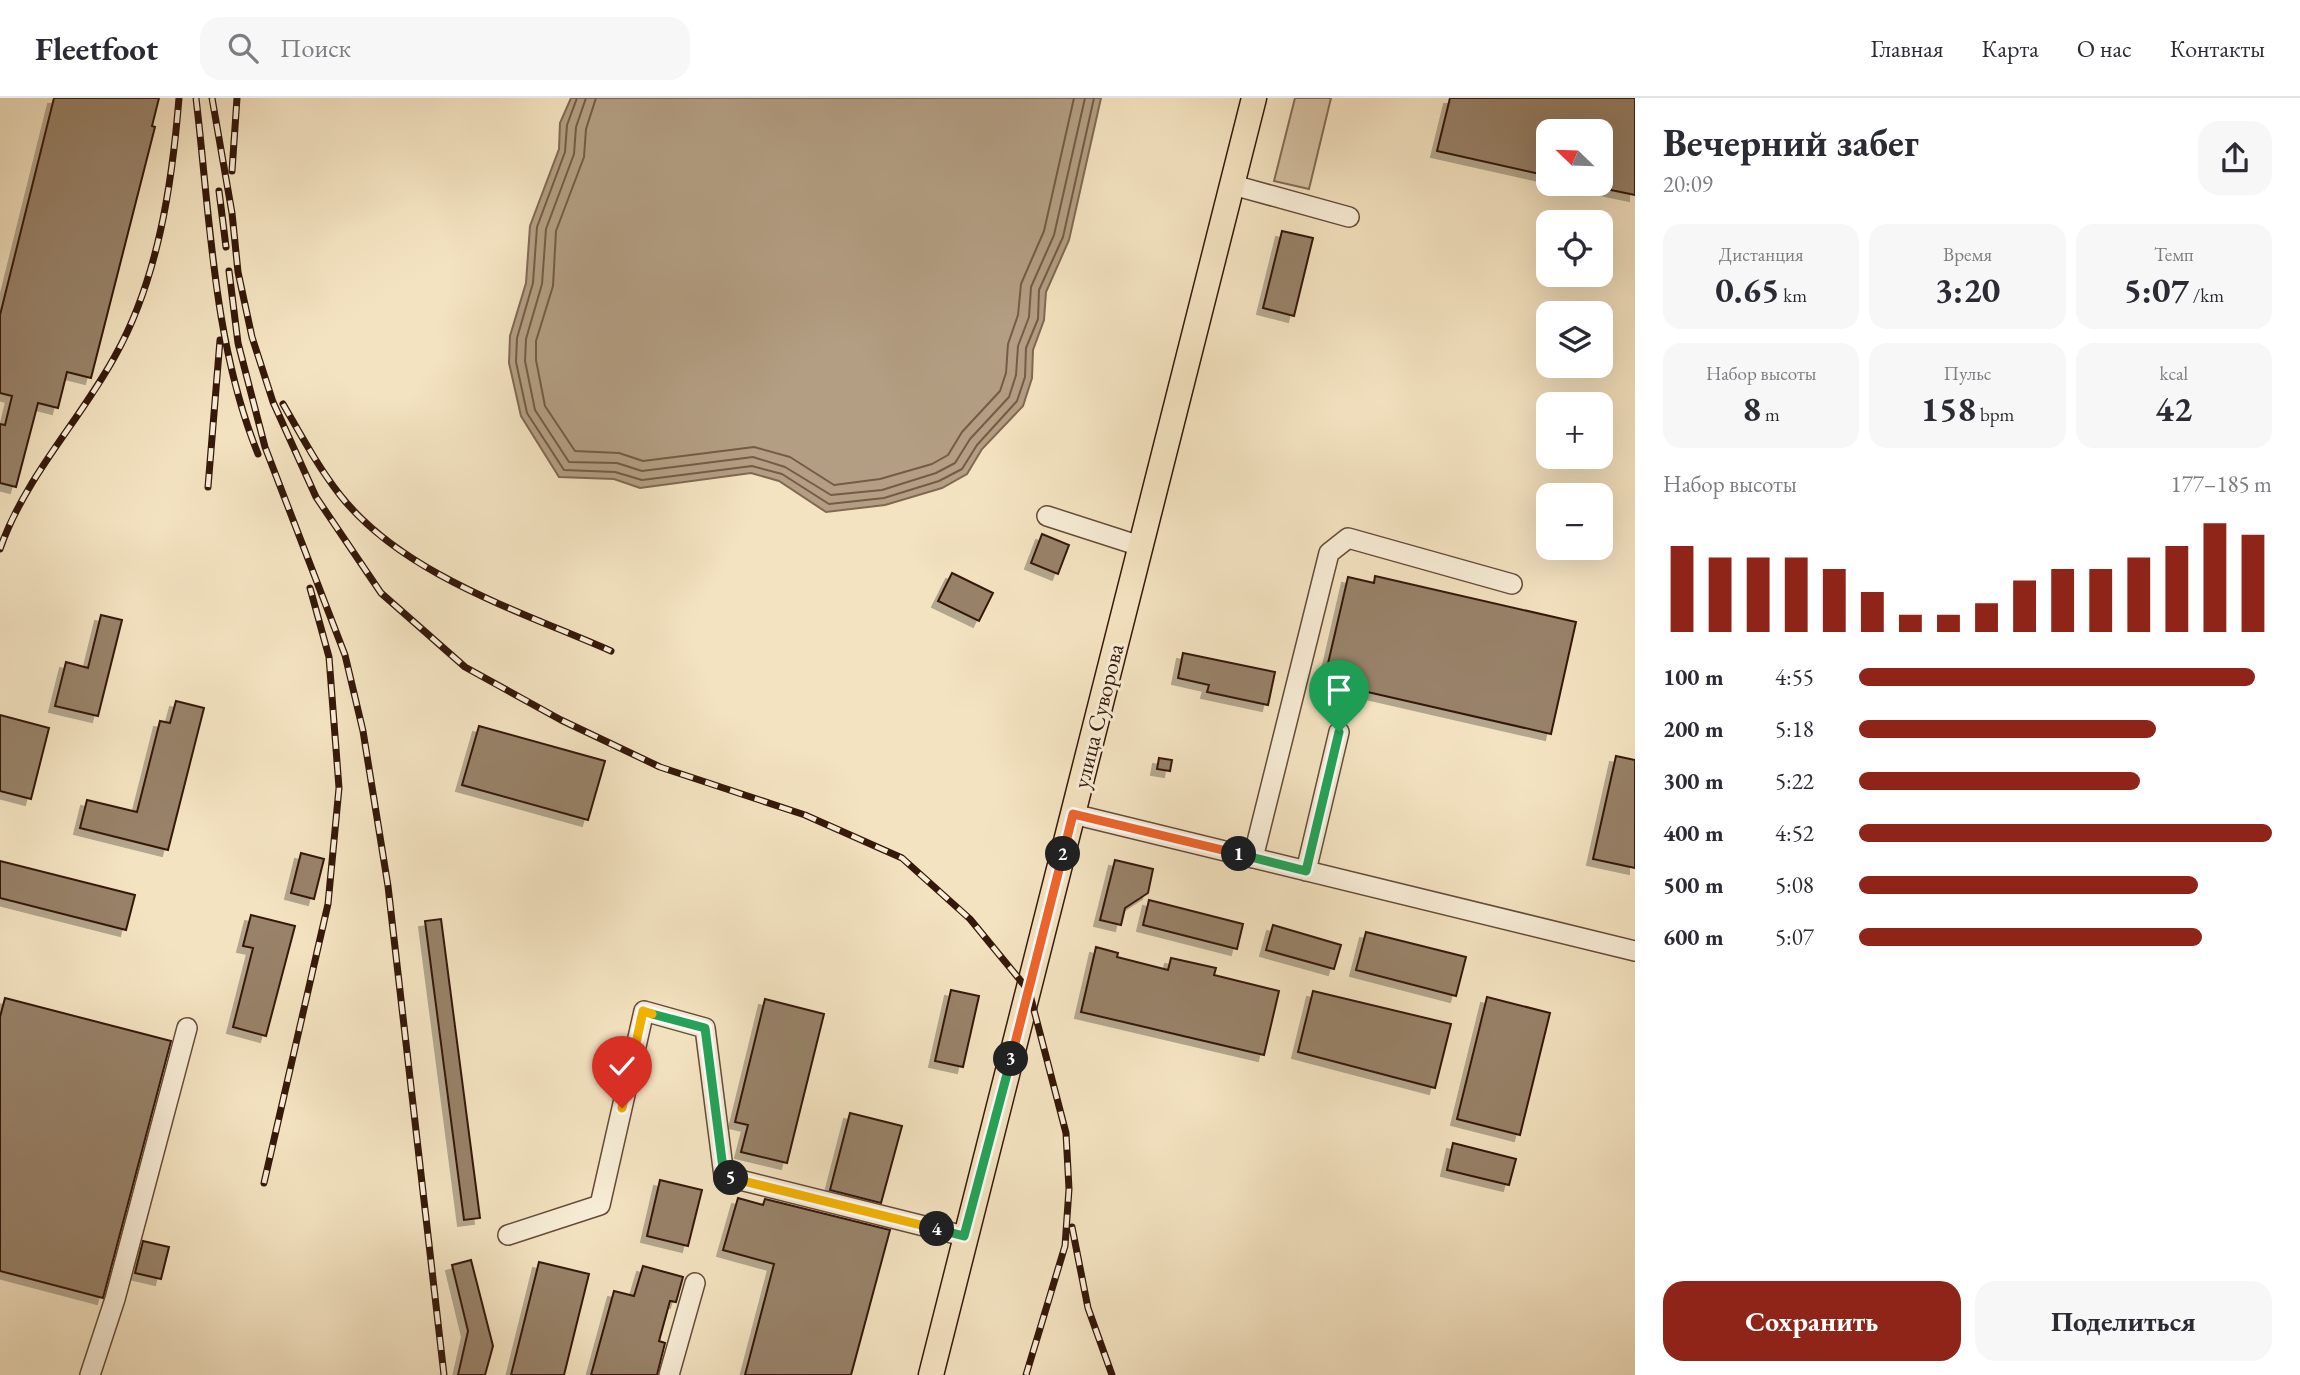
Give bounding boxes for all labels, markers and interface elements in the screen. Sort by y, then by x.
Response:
search box [200,17,690,80]
text: Fleetfoot [35,27,158,70]
icon: search [224,29,262,67]
text: Поиск [280,31,351,65]
text: Главная [1870,33,1944,64]
text: Карта [1982,33,2039,64]
text: О нас [2077,33,2132,64]
text: Контакты [2170,33,2265,64]
text: Вечерний забег [1663,118,1919,167]
north arrow [1536,119,1614,196]
map controls [1536,119,1613,560]
button: share [2198,121,2272,195]
text: 20:09 [1663,169,1713,199]
button: locate [1536,210,1613,287]
text: Дистанция [1719,242,1804,267]
text: Время [1943,242,1992,267]
text: Темп [2154,242,2194,267]
text: 0.65 [1715,267,1780,312]
text: 3:20 [1935,267,2000,312]
text: 5:07 [2124,267,2189,312]
text: km [1780,283,1807,308]
text: /km [2189,283,2224,308]
button: layers [1536,301,1613,378]
text: Набор высоты [1706,361,1816,386]
text: Пульс [1943,361,1992,386]
text: kcal [2160,361,2188,386]
text: 8 [1743,386,1761,431]
text: 158 [1921,386,1976,431]
text: 42 [2155,386,2192,431]
button: + [1536,392,1613,469]
text: m [1761,402,1780,427]
text: bpm [1976,402,2014,427]
text: Набор высоты [1663,469,1797,499]
text: 177–185 m [2171,469,2272,499]
button: − [1536,483,1613,560]
street label: улица Суворова [1066,640,1131,791]
pin [1309,660,1369,732]
text: 100 m [1663,662,1724,692]
text: 4:55 [1775,662,1814,692]
icon: arrive [1320,671,1358,709]
text: 200 m [1663,714,1724,744]
text: 5:18 [1775,714,1814,744]
text: 300 m [1663,766,1724,796]
text: 5:22 [1775,766,1814,796]
text: 400 m [1663,818,1724,848]
text: 4:52 [1775,818,1814,848]
pin: 2 [1046,836,1080,872]
pin: 1 [1222,836,1256,872]
text: 2 [1057,841,1068,866]
text: 1 [1233,841,1244,866]
text: 500 m [1663,870,1724,900]
text: 5:08 [1775,870,1814,900]
text: 600 m [1663,922,1724,952]
text: 5:07 [1775,922,1814,952]
pin [592,1036,652,1108]
pin: 3 [993,1042,1028,1076]
text: 3 [1005,1046,1016,1071]
icon: check [603,1047,641,1085]
pin: 5 [714,1160,748,1196]
text: 5 [725,1165,736,1190]
pin: 4 [920,1212,954,1246]
text: 4 [931,1216,942,1241]
button: Сохранить [1663,1281,1961,1361]
button: Поделиться [1975,1281,2272,1361]

